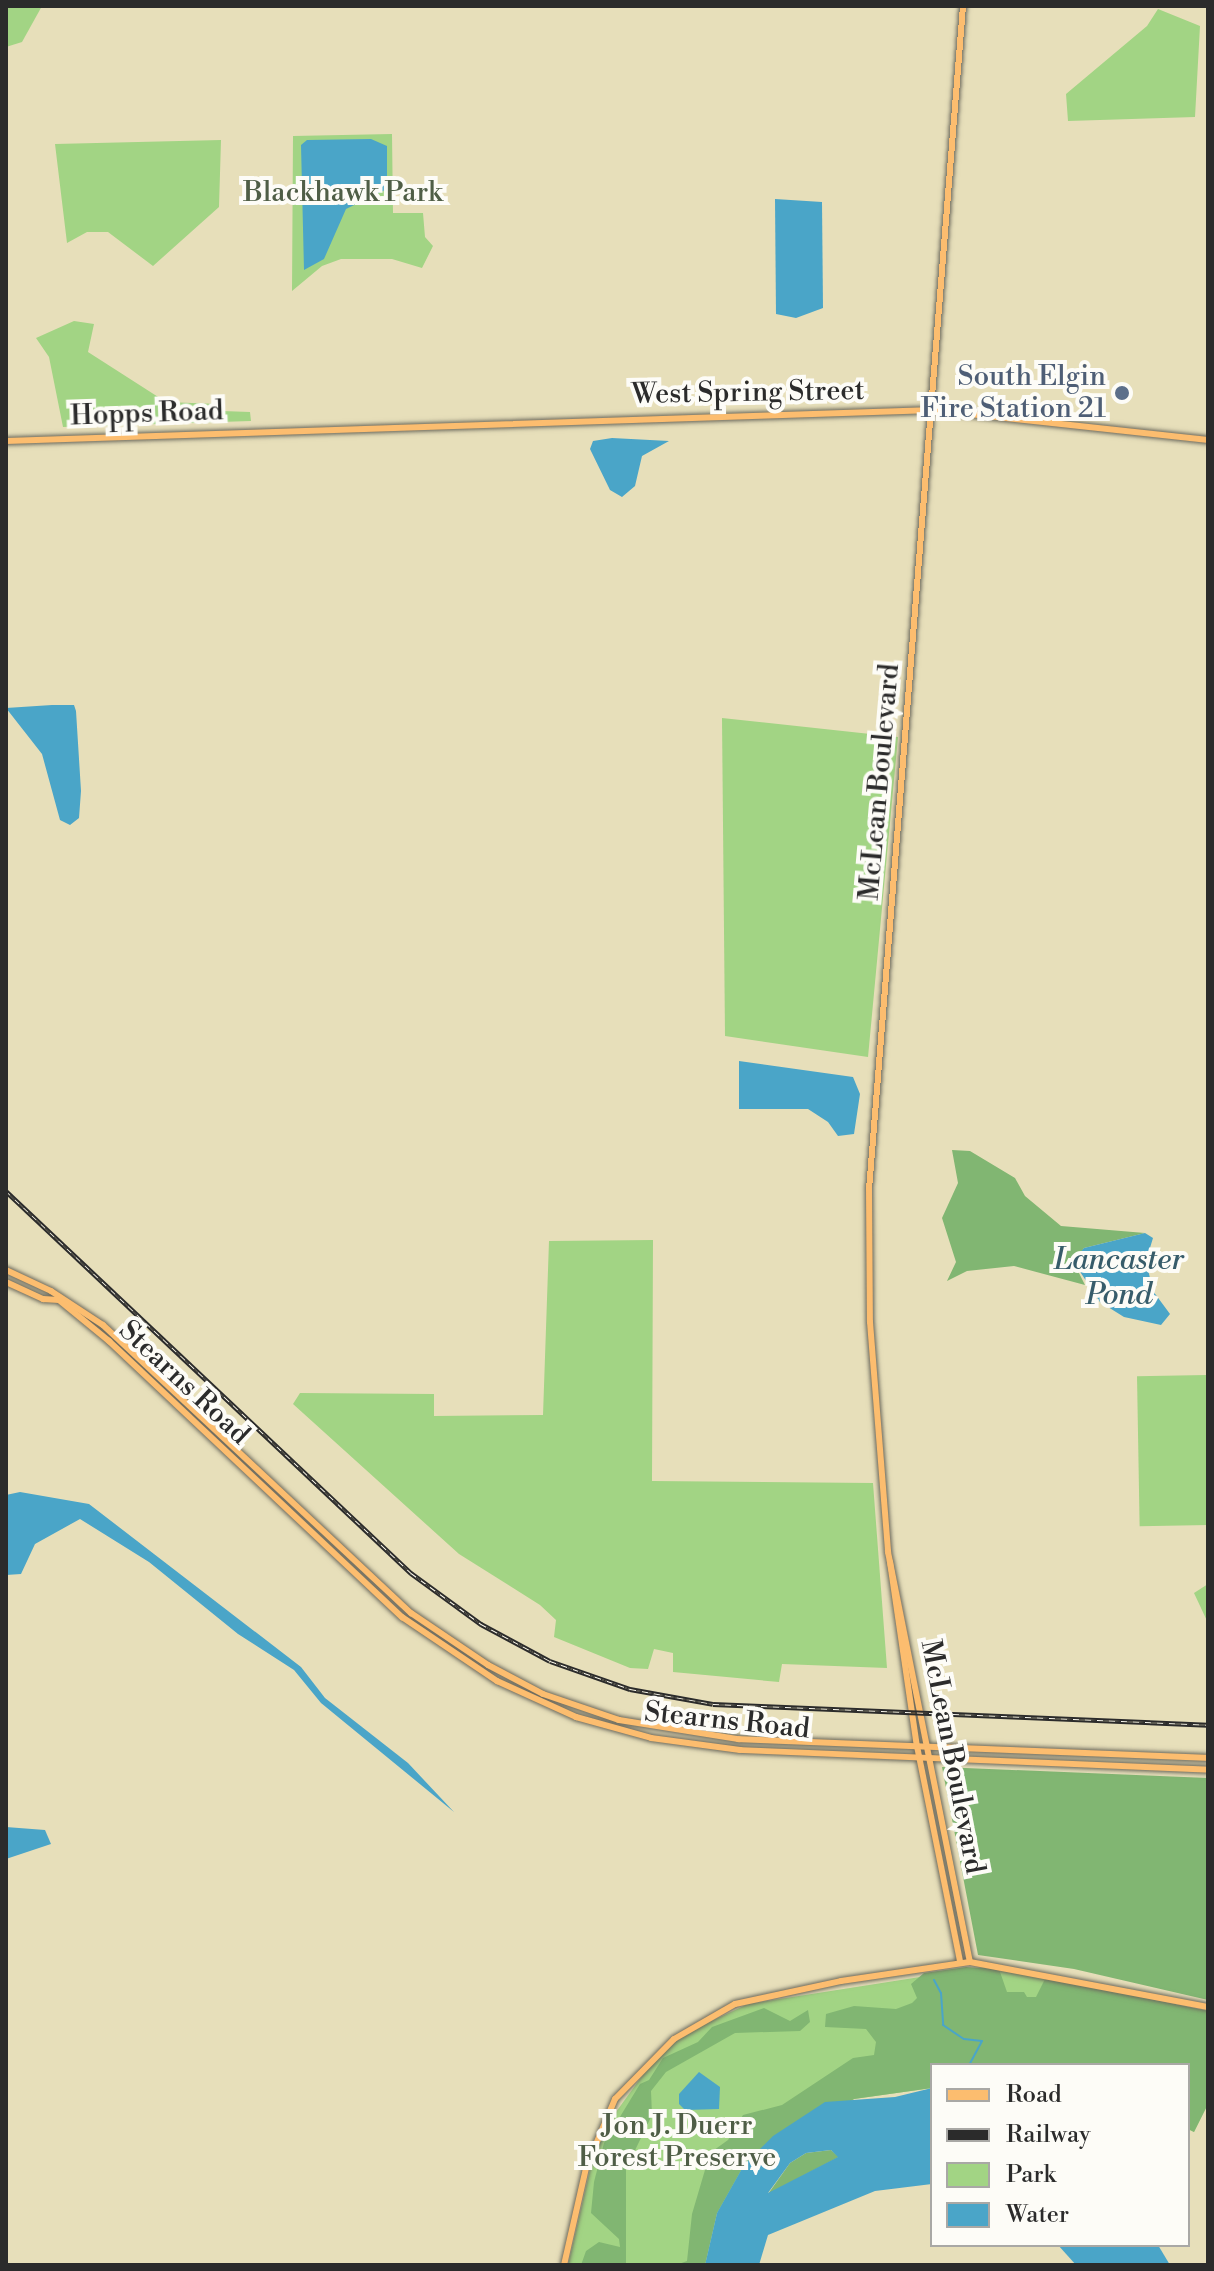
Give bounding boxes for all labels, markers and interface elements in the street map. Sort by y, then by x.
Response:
park label: Blackhawk Park [243,176,443,210]
place label: South Elgin Fire Station 21 [921,360,1106,426]
street label: West Spring Street [631,374,865,412]
marker: South Elgin Fire Station 21 [1113,384,1131,402]
street label: Hopps Road [70,395,224,433]
street label: McLean Boulevard [853,662,907,902]
water label: Lancaster Pond [1054,1242,1184,1312]
street label: Stearns Road [112,1314,256,1452]
street label: McLean Boulevard [913,1637,991,1877]
street label: Stearns Road [643,1696,811,1746]
legend [930,2063,1190,2247]
text: Road [1006,2080,1062,2110]
park label: Jon J. Duerr Forest Preserve [578,2109,776,2175]
text: Railway [1006,2120,1091,2150]
text: Park [1006,2160,1056,2190]
text: Water [1006,2200,1069,2230]

